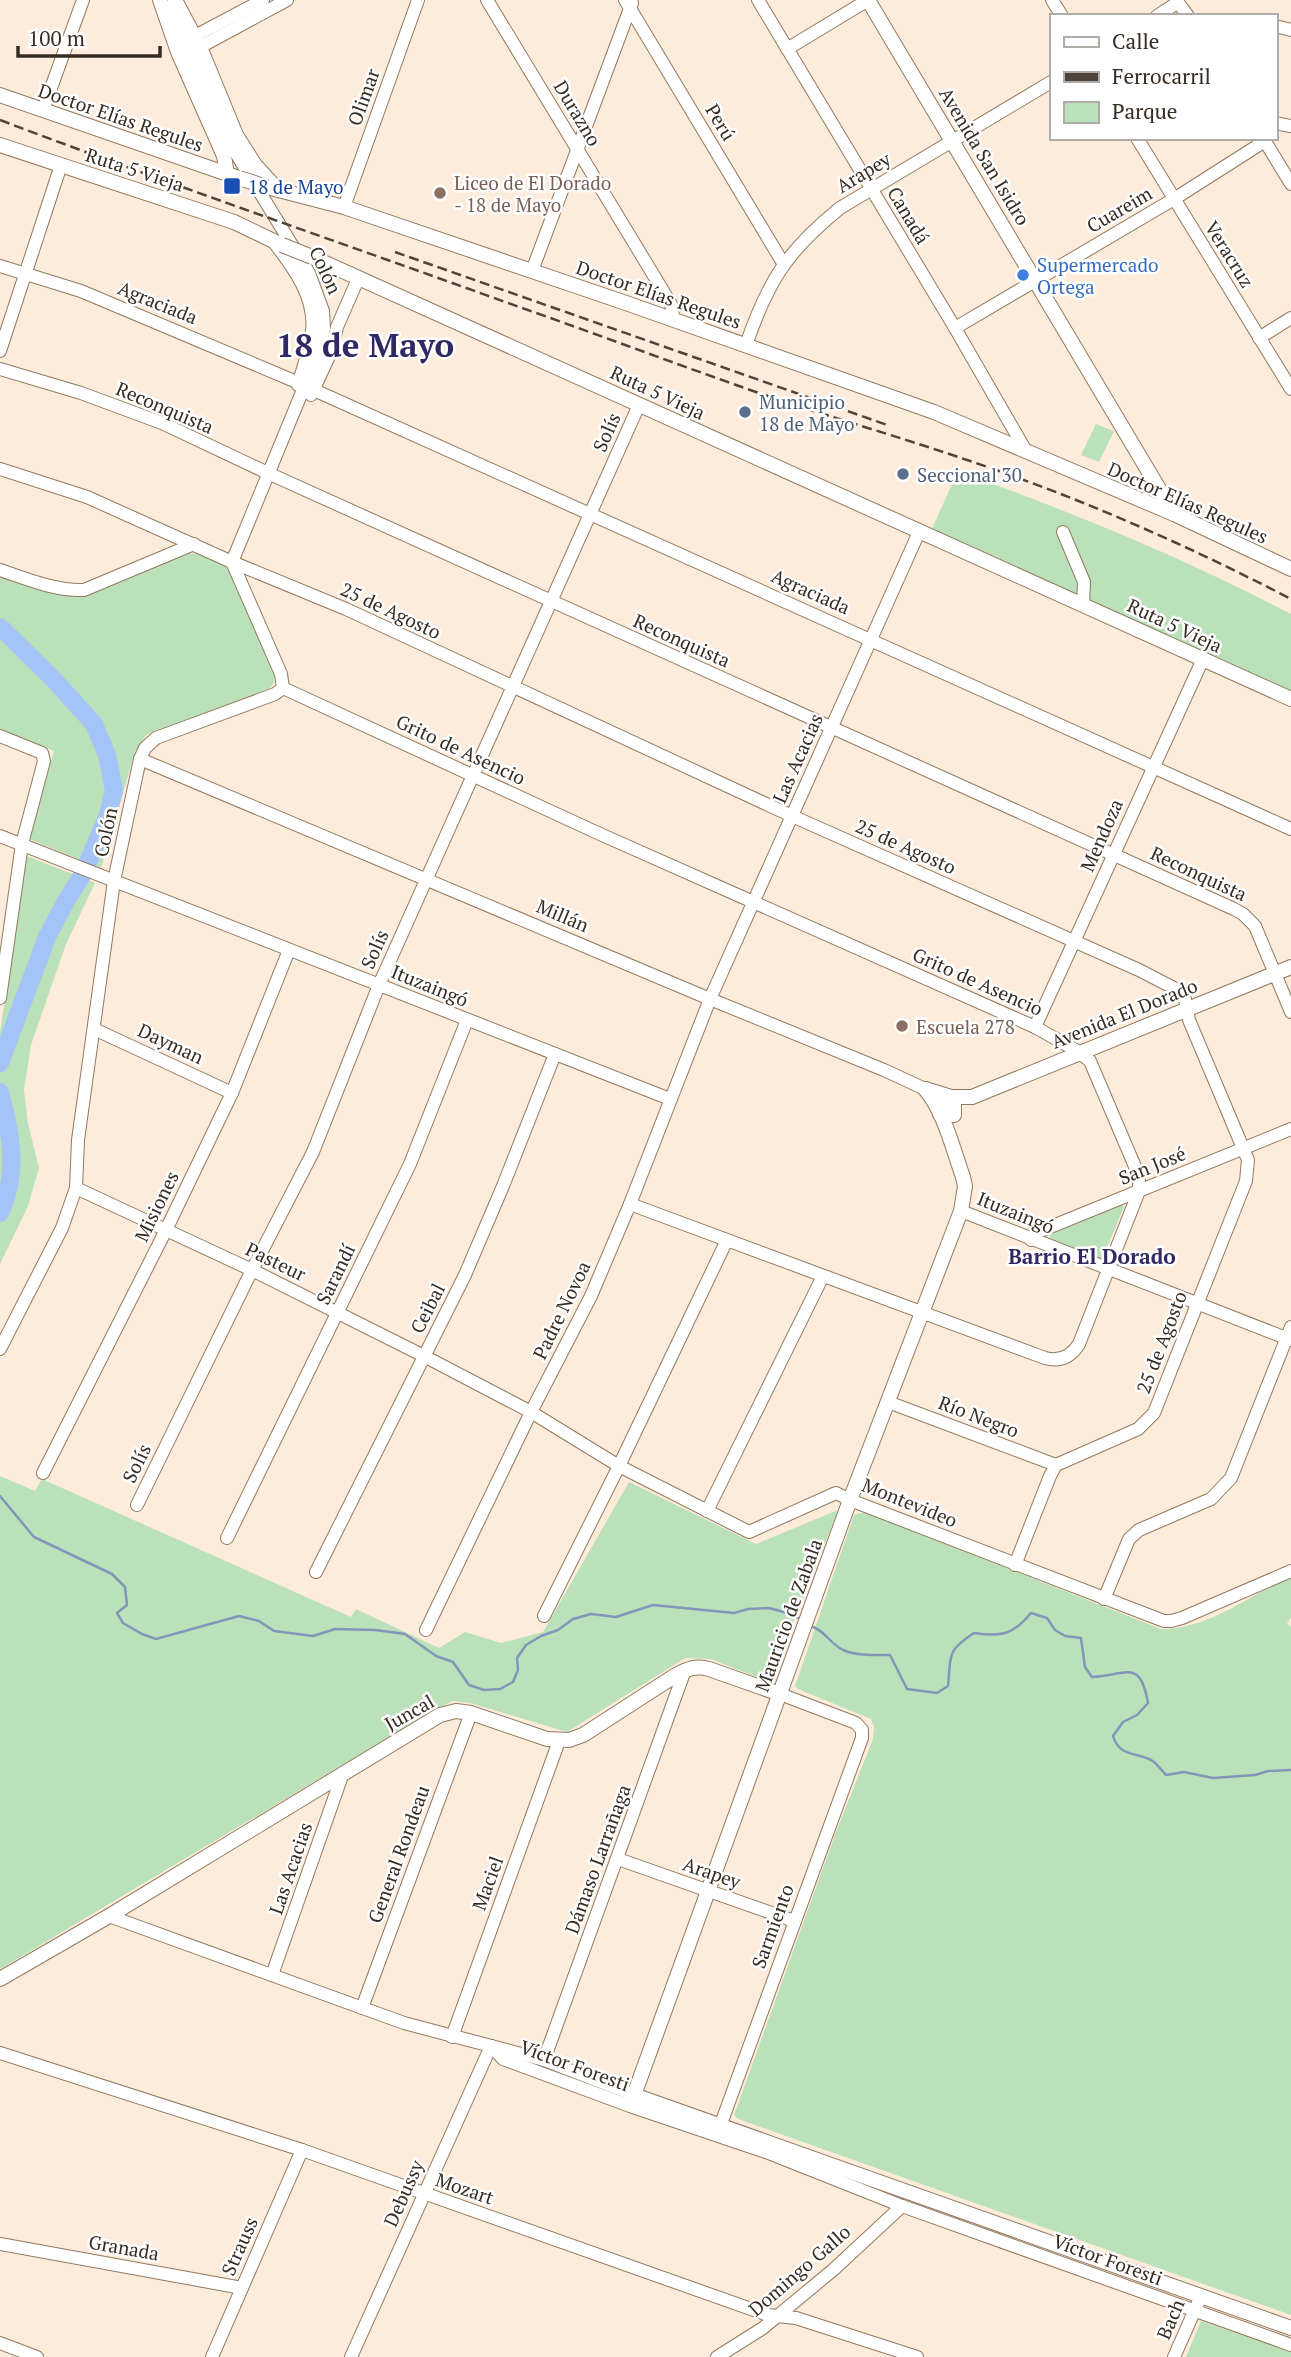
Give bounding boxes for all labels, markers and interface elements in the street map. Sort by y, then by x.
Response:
scale bar [18,14,159,58]
legend [1050,14,1277,140]
text: 100 m [28,24,85,52]
text: Calle [1112,27,1159,55]
text: Ferrocarril [1112,62,1211,90]
street label: Olimar [341,64,385,129]
street label: Durazno [549,76,607,150]
street label: Doctor Elías Regules [35,77,207,157]
street label: Avenida San Isidro [934,82,1036,230]
text: Parque [1112,97,1177,125]
street label: Perú [700,99,742,145]
street label: Ruta 5 Vieja [83,141,188,197]
street label: Arapey [831,146,895,198]
place label: Liceo de El Dorado - 18 de Mayo [454,170,611,217]
place label: 18 de Mayo [248,174,343,199]
marker: 18 de Mayo [222,176,242,196]
street label: Cuareim [1082,180,1157,238]
street label: Canadá [882,182,936,249]
marker: Liceo de El Dorado - 18 de Mayo [432,185,448,201]
street label: Veracruz [1200,216,1260,292]
street label: Colón [304,242,348,298]
place label: Supermercado Ortega [1037,252,1158,299]
street label: Doctor Elías Regules [573,254,745,334]
marker: Supermercado Ortega [1015,267,1031,283]
street label: Agraciada [115,275,202,329]
district label: 18 de Mayo [276,323,454,366]
street label: Ruta 5 Vieja [607,359,710,425]
street label: Reconquista [112,375,218,439]
place label: Municipio 18 de Mayo [759,389,854,436]
marker: Municipio 18 de Mayo [737,404,753,420]
street label: Solís [586,408,626,456]
street label: Doctor Elías Regules [1104,455,1272,549]
place label: Seccional 30 [917,462,1022,487]
marker: Seccional 30 [895,466,911,482]
street label: Agraciada [768,563,855,620]
street label: 25 de Agosto [337,576,445,644]
street label: Ruta 5 Vieja [1124,592,1227,658]
street label: Reconquista [630,608,735,673]
street label: Grito de Asencio [392,708,530,790]
street label: Las Acacias [766,709,828,807]
street label: Mendoza [1074,794,1128,875]
street label: Colón [88,805,122,859]
street label: 25 de Agosto [852,813,960,879]
street label: Reconquista [1147,840,1252,906]
street label: Millán [533,893,593,937]
street label: Solís [354,925,394,973]
street label: Grito de Asencio [909,941,1047,1021]
street label: Ituzaingó [388,958,472,1012]
street label: Avenida El Dorado [1047,972,1201,1054]
place label: Escuela 278 [916,1014,1015,1039]
street label: Dayman [134,1017,208,1069]
marker: Escuela 278 [894,1018,910,1034]
street label: San José [1115,1140,1189,1190]
street label: Misiones [128,1166,184,1246]
street label: Ituzaingó [974,1185,1058,1239]
street label: Pasteur [242,1236,311,1287]
street label: Sarandí [310,1239,360,1308]
district label: Barrio El Dorado [1008,1242,1176,1270]
street label: Padre Novoa [526,1256,596,1363]
street label: Ceibal [404,1279,450,1337]
street label: 25 de Agosto [1130,1287,1192,1397]
street label: Río Negro [935,1389,1023,1443]
street label: Solís [116,1439,156,1487]
street label: Montevideo [859,1472,961,1532]
street label: Mauricio de Zabala [749,1535,827,1695]
street label: Juncal [380,1688,438,1736]
street label: Dámaso Larrañaga [558,1781,636,1937]
street label: General Rondeau [361,1782,435,1926]
street label: Las Acacias [263,1819,317,1917]
street label: Arapey [680,1851,745,1894]
street label: Maciel [466,1852,508,1914]
street label: Sarmiento [745,1881,799,1971]
street label: Víctor Foresti [517,2034,633,2096]
street label: Debussy [377,2155,429,2230]
street label: Mozart [433,2166,497,2210]
street label: Strauss [215,2213,263,2279]
street label: Domingo Gallo [743,2219,855,2321]
street label: Víctor Foresti [1050,2228,1166,2290]
street label: Granada [87,2229,162,2266]
street label: Bach [1150,2295,1190,2343]

